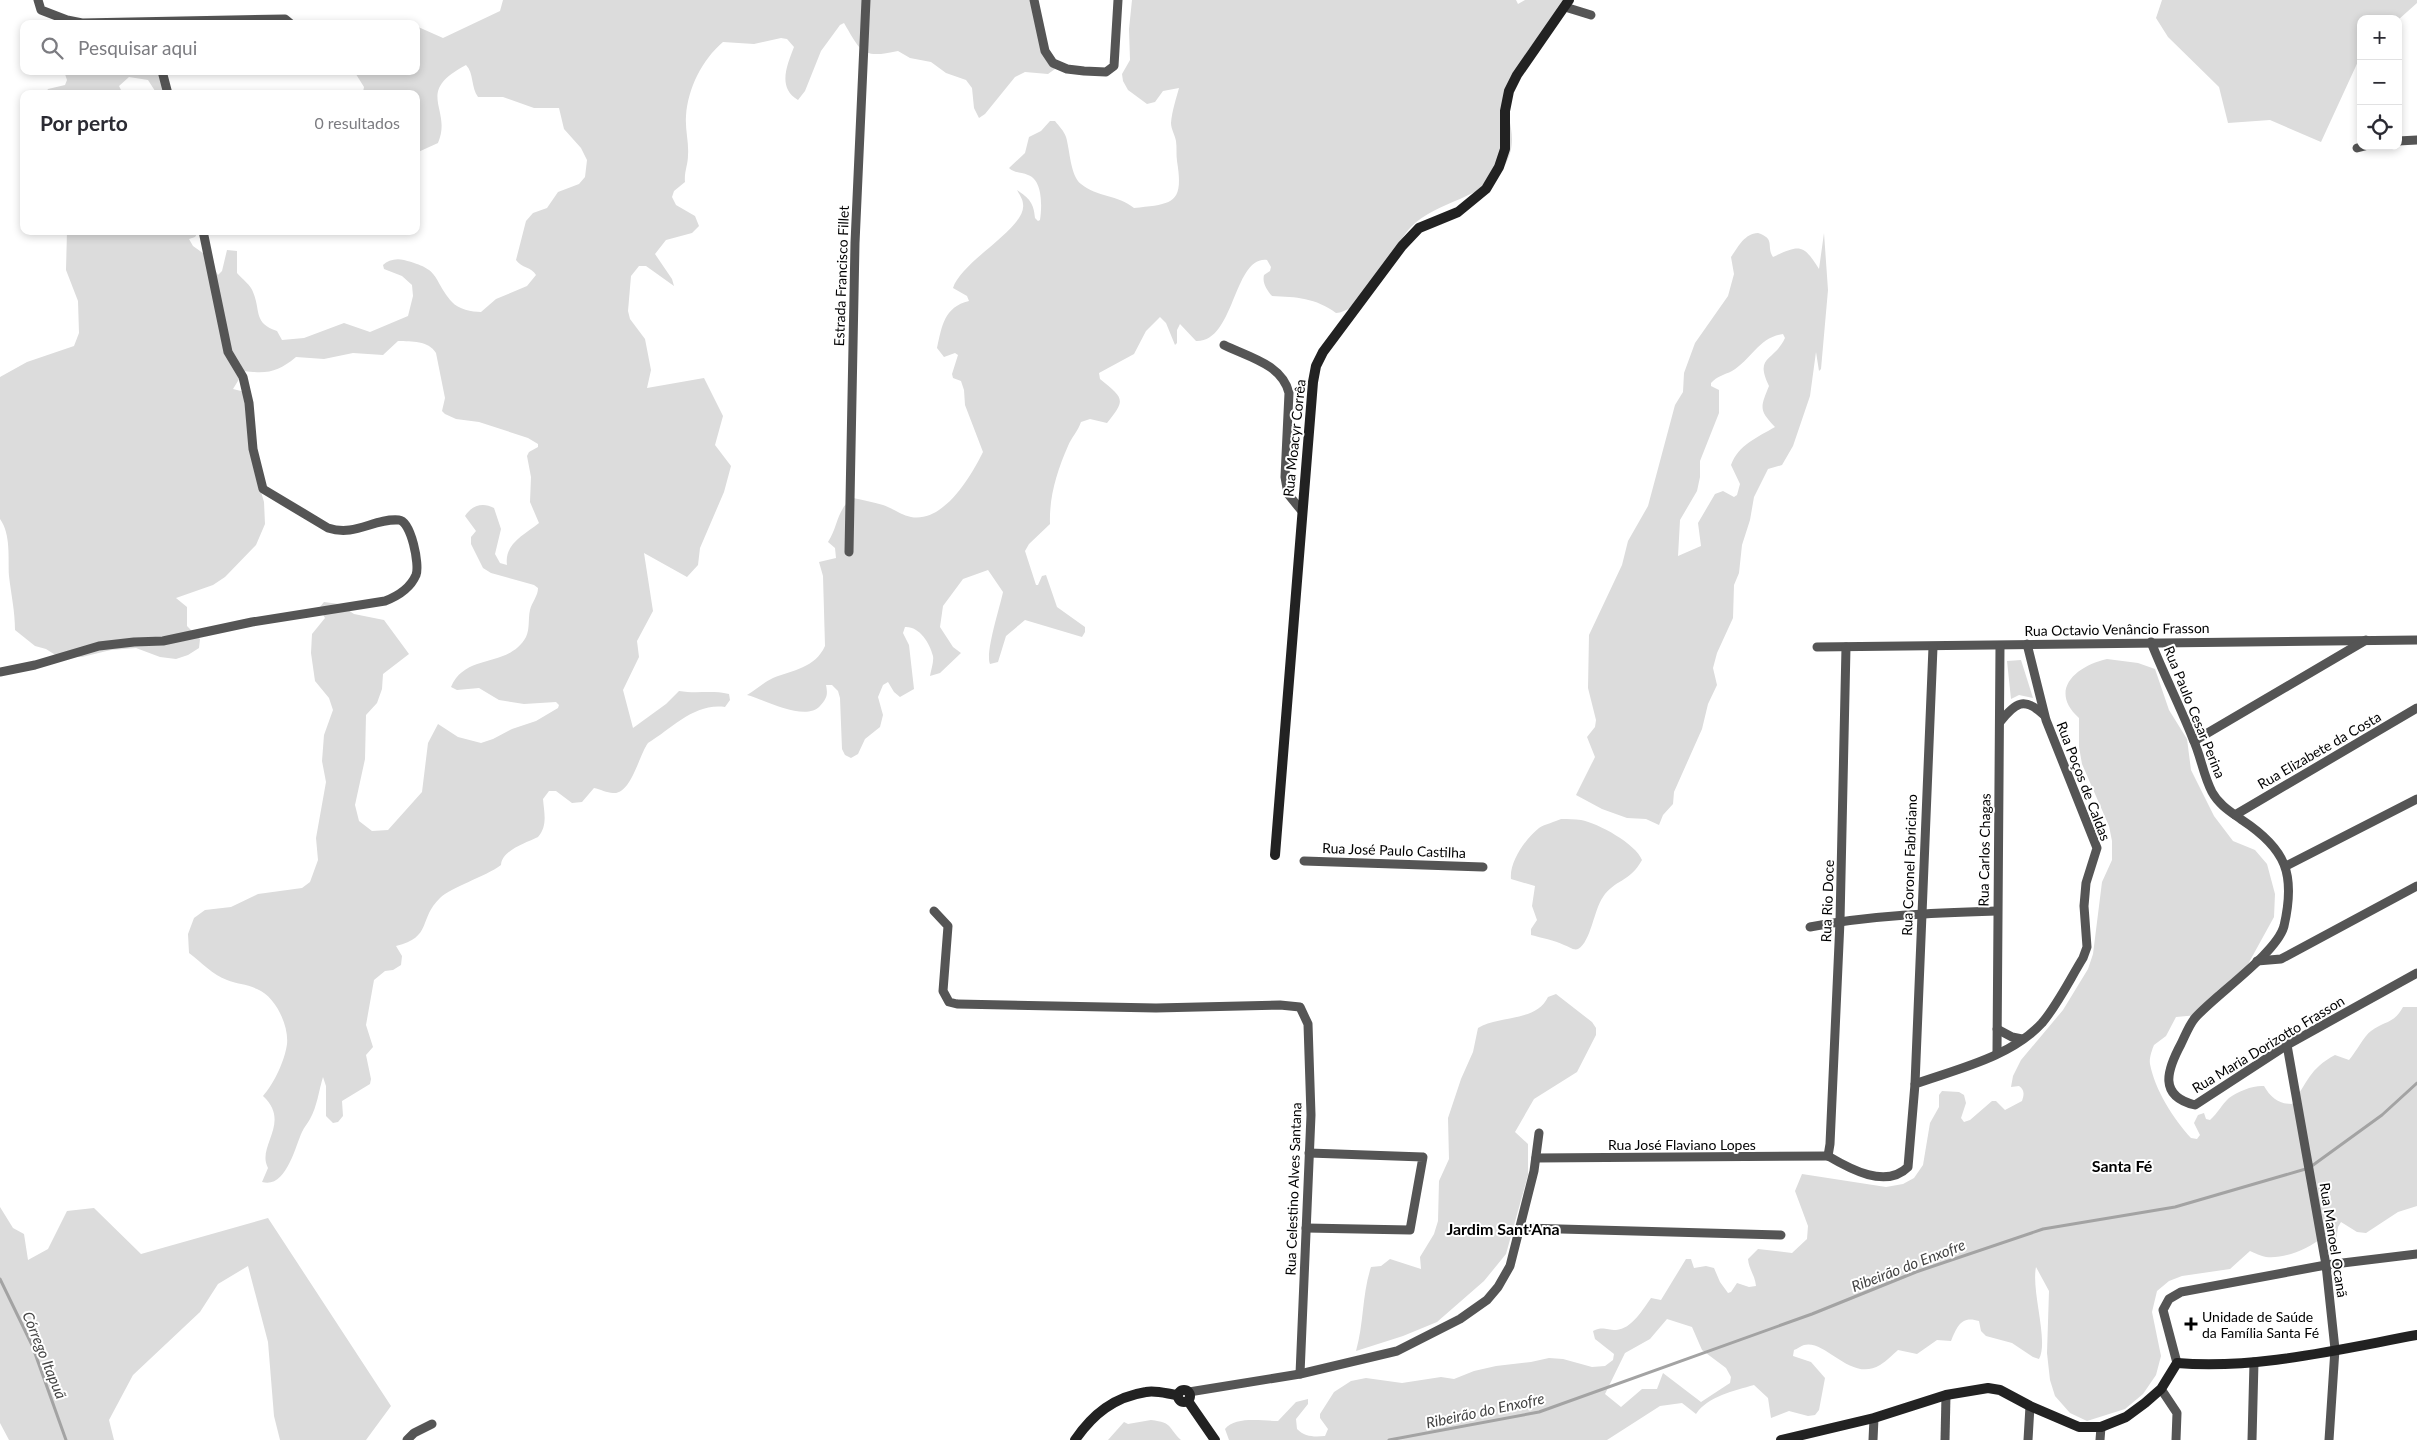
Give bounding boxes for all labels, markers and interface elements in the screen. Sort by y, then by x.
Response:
map controls [2357,15,2402,150]
button: + [2357,15,2402,60]
search box [20,20,420,75]
icon: search [38,34,66,62]
text: Pesquisar aqui [78,36,197,59]
button: − [2357,60,2402,105]
button: locate [2357,105,2402,150]
text: Por perto [40,110,128,135]
text: 0 resultados [314,113,400,132]
street label: Estrada Francisco Fillet [830,205,852,347]
street label: Rua Moacyr Corrêa [1279,378,1309,498]
street label: Rua Octavio Venâncio Frasson [2024,619,2210,639]
street label: Rua Paulo Cesar Perina [2161,643,2229,781]
street label: Rua Elizabete da Costa [2254,708,2384,792]
street label: Rua Poços de Caldas [2053,719,2115,843]
street label: Rua Carlos Chagas [1975,793,1993,907]
street label: Rua Coronel Fabriciano [1898,794,1920,936]
street label: Rua José Paulo Castilha [1322,839,1466,861]
street label: Rua Rio Doce [1817,859,1837,943]
street label: Rua Maria Dorizotto Frasson [2189,992,2347,1096]
street label: Rua Celestino Alves Santana [1281,1102,1305,1276]
street label: Rua José Flaviano Lopes [1608,1136,1756,1153]
district label: Santa Fé [2092,1156,2153,1175]
street label: Rua Manoel Ocanã [2317,1181,2351,1299]
district label: Jardim Sant'Ana [1446,1219,1560,1238]
water label: Ribeirão do Enxofre [1849,1235,1967,1295]
place label: Unidade de Saúde da Família Santa Fé [2202,1308,2319,1341]
water label: Córrego Itapuã [19,1309,71,1402]
marker: Unidade de Saúde da Família Santa Fé [2184,1317,2198,1331]
water label: Ribeirão do Enxofre [1424,1389,1546,1431]

